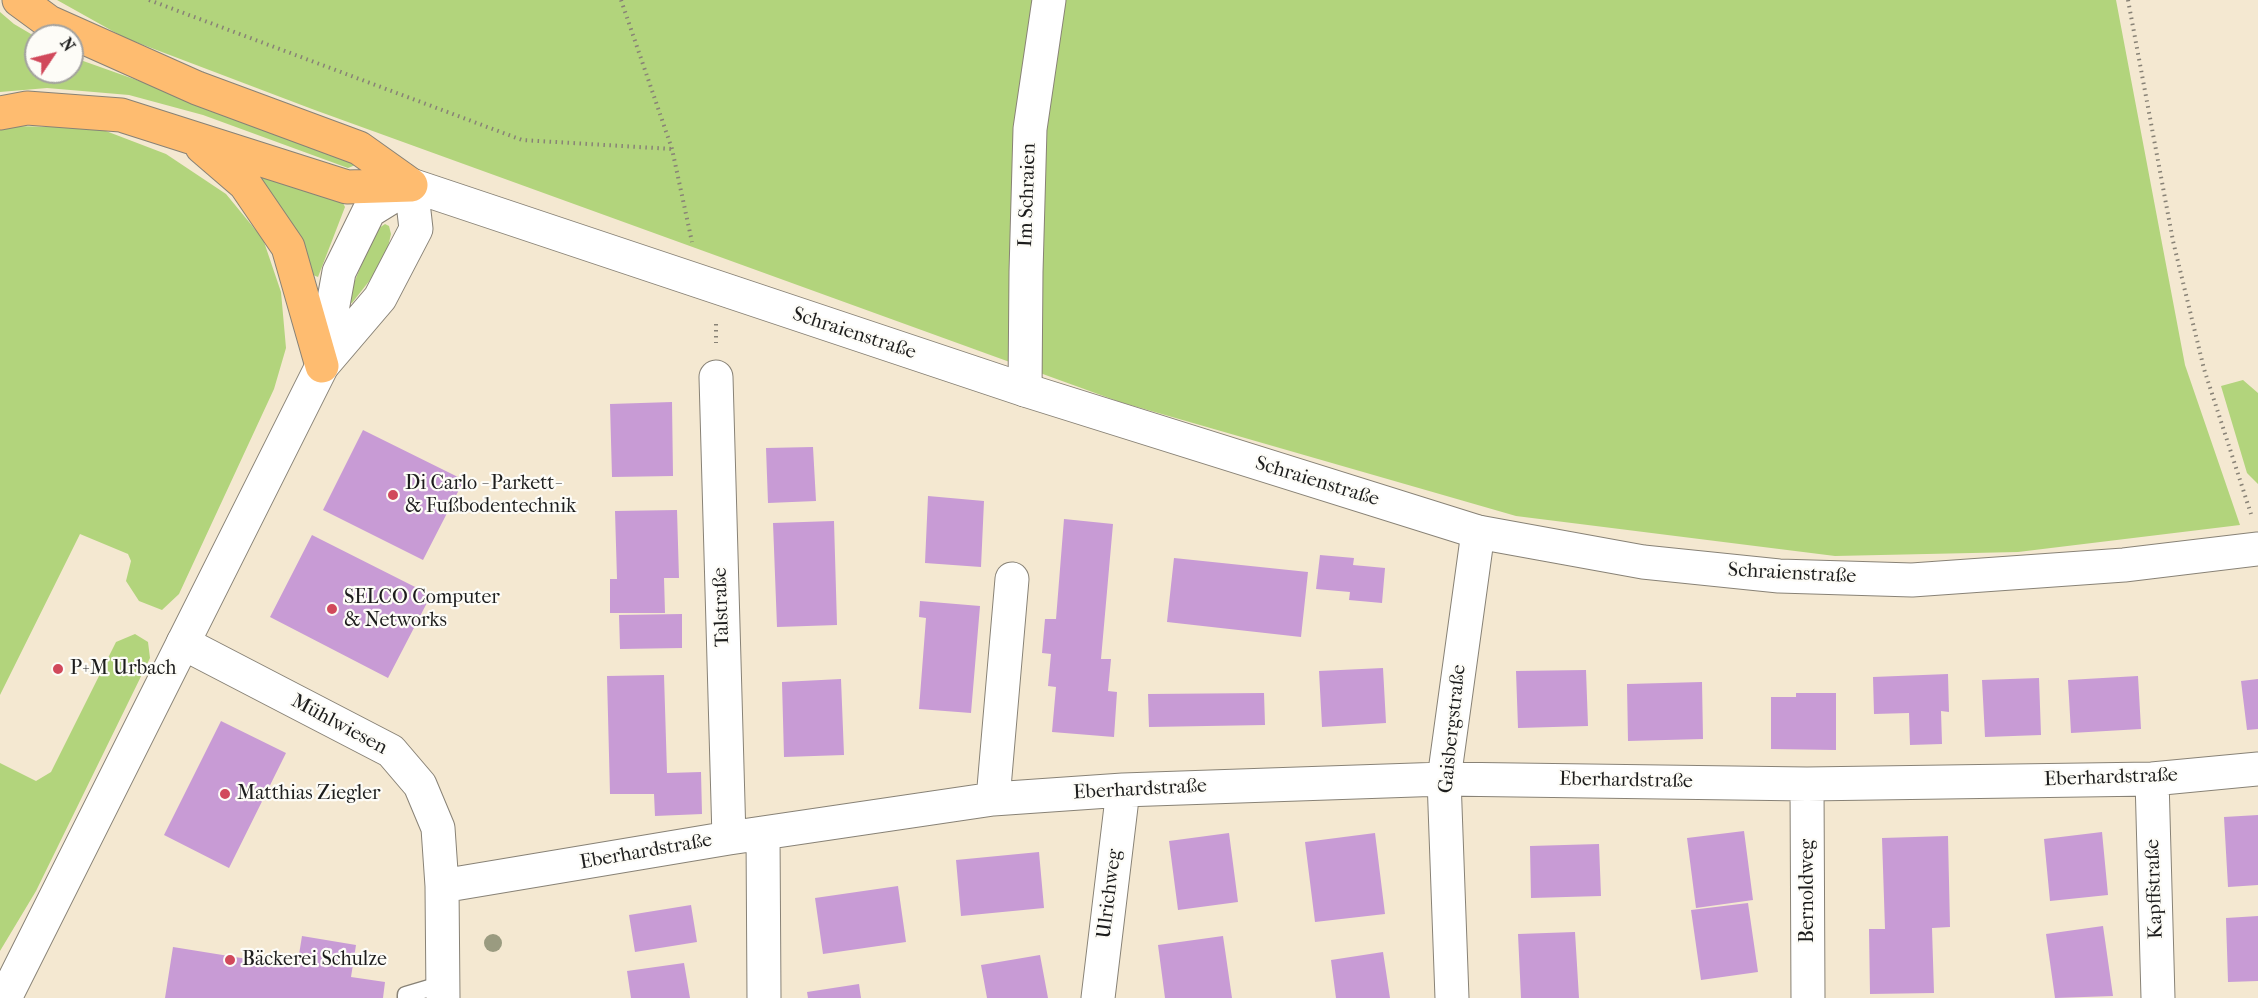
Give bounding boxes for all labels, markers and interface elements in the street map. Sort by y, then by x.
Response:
north arrow [24,24,84,84]
text: N [56,34,79,55]
street label: Im Schraien [1014,143,1042,247]
street label: Schraienstraße [789,303,919,365]
street label: Schraienstraße [1252,452,1382,512]
place label: Di Carlo - Parkett- & Fußbodentechnik [405,472,576,519]
marker: Di Carlo - Parkett- & Fußbodentechnik [386,488,400,502]
street label: Schraienstraße [1727,559,1857,589]
street label: Talstraße [709,567,735,647]
place label: SELCO Computer & Networks [344,586,500,633]
marker: SELCO Computer & Networks [325,602,339,616]
place label: P+M Urbach [70,657,176,681]
marker: P+M Urbach [51,662,65,676]
street label: Gaisbergstraße [1434,663,1472,795]
street label: Mühlwiesen [287,690,391,760]
street label: Eberhardstraße [2044,764,2178,792]
street label: Eberhardstraße [1559,768,1693,794]
street label: Eberhardstraße [1073,775,1207,805]
place label: Matthias Ziegler [237,782,381,806]
marker: Matthias Ziegler [218,787,232,801]
street label: Eberhardstraße [578,829,714,875]
street label: Bernoldweg [1796,839,1820,943]
street label: Kapffstraße [2141,839,2169,939]
street label: Ulrichweg [1093,848,1127,940]
place label: Bäckerei Schulze [242,948,387,972]
marker: Bäckerei Schulze [223,953,237,967]

